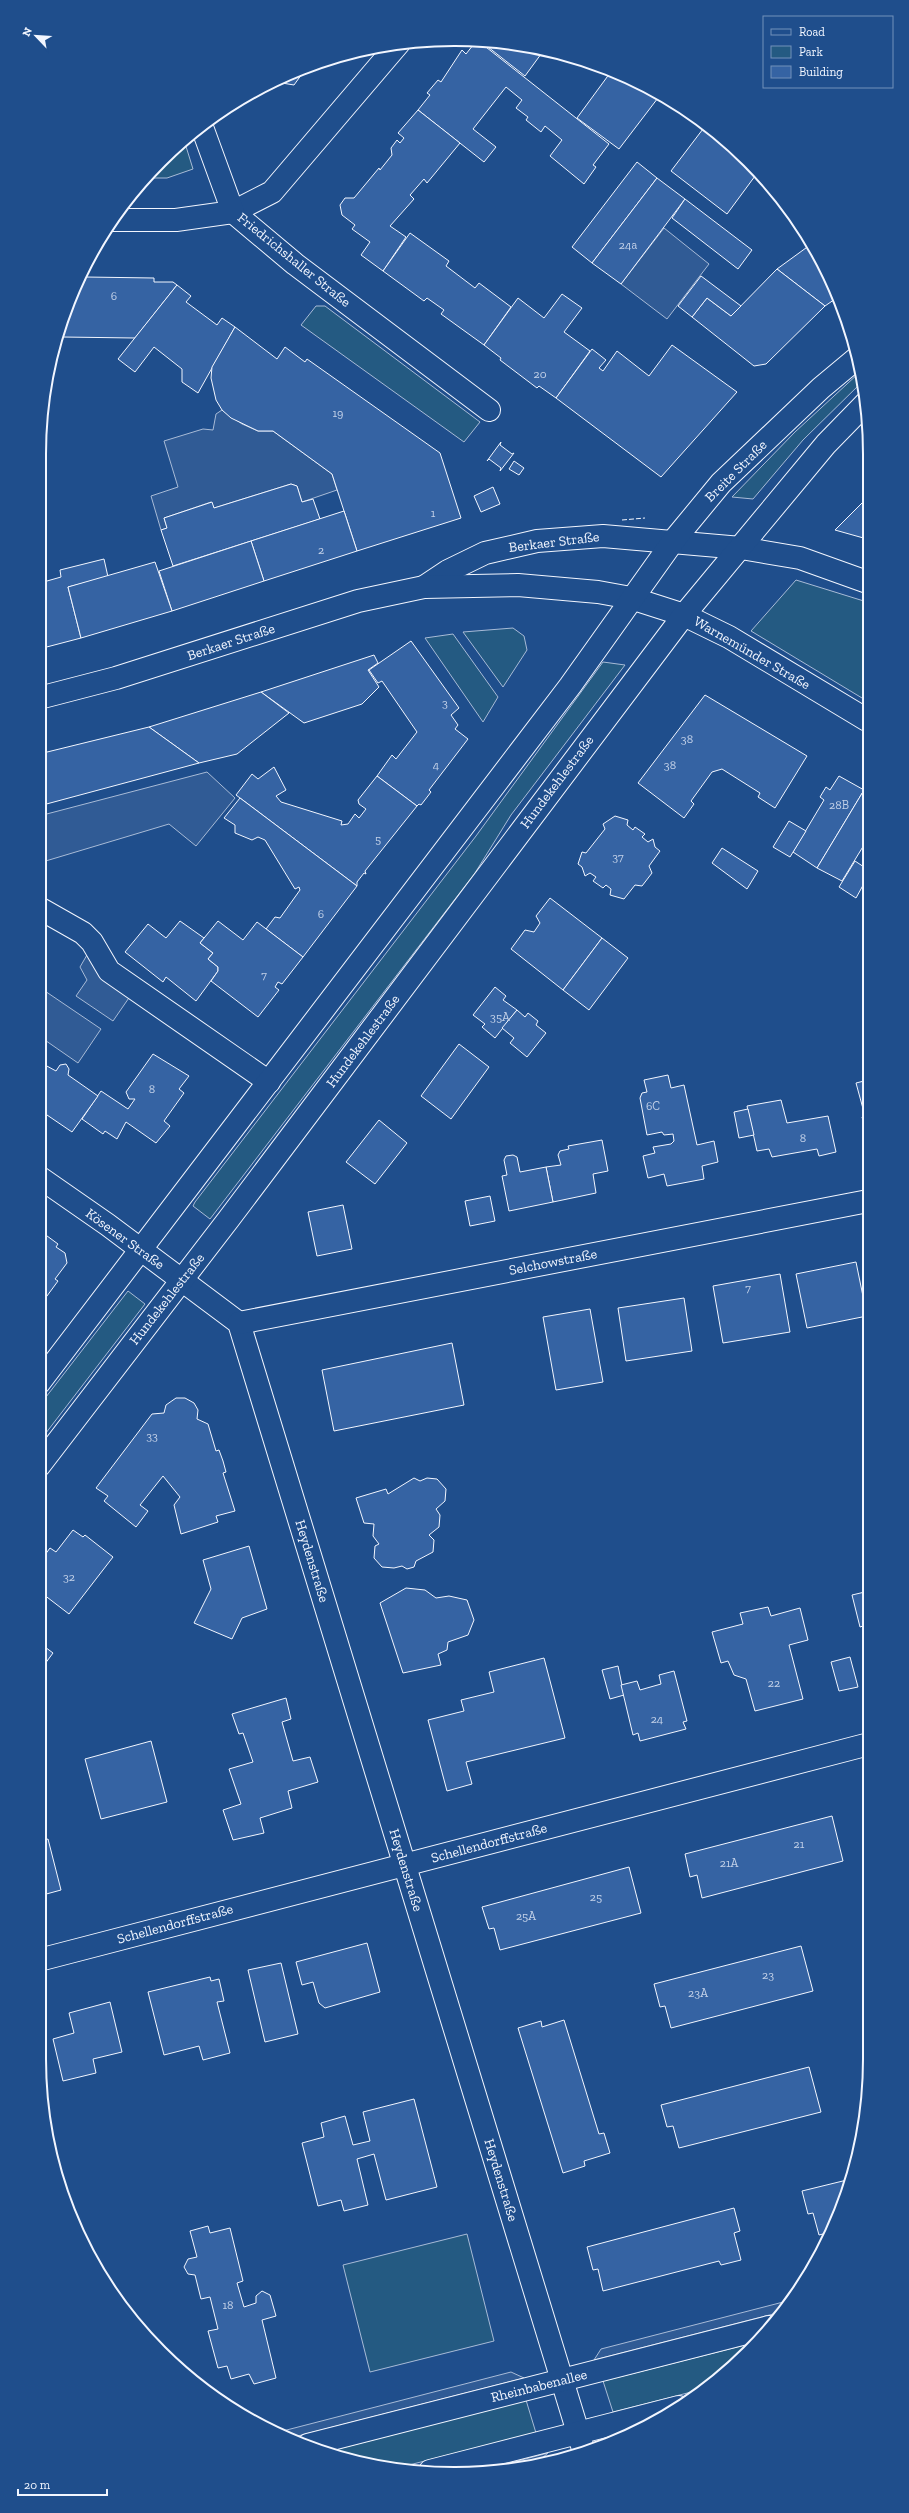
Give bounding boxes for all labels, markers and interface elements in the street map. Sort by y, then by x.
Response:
north arrow [16,16,56,56]
legend [763,16,893,88]
text: N [20,25,35,39]
text: Road [799,25,825,39]
text: Park [799,45,824,59]
text: Building [799,65,843,79]
street label: Friedrichshaller Straße [234,209,354,311]
house number: 24a [619,238,637,252]
house number: 6 [111,289,117,303]
house number: 20 [533,367,547,381]
house number: 19 [333,406,344,420]
street label: Breite Straße [701,436,771,506]
house number: 1 [431,506,436,520]
street label: Berkaer Straße [508,528,601,556]
house number: 2 [318,543,324,557]
street label: Warnemünder Straße [691,613,814,694]
street label: Berkaer Straße [185,620,277,664]
house number: 3 [442,696,448,710]
street label: Hundekehlestraße [517,732,598,832]
house number: 38 [681,732,693,746]
house number: 4 [433,758,440,772]
house number: 38 [664,758,676,772]
house number: 28B [829,798,849,812]
house number: 5 [375,832,381,846]
house number: 37 [612,850,624,864]
house number: 6 [318,907,324,921]
house number: 7 [261,968,267,982]
street label: Hundekehlestraße [323,991,404,1091]
house number: 35A [490,1010,510,1024]
house number: 8 [149,1082,155,1096]
house number: 6C [646,1099,660,1113]
house number: 8 [800,1131,806,1145]
street label: Kösener Straße [82,1205,168,1273]
street label: Selchowstraße [508,1245,599,1279]
street label: Hundekehlestraße [126,1249,208,1348]
house number: 7 [745,1281,751,1295]
house number: 33 [146,1429,158,1443]
street label: Heydenstraße [291,1518,333,1605]
house number: 32 [63,1570,75,1584]
house number: 22 [768,1676,780,1690]
house number: 24 [651,1712,664,1726]
street label: Schellendorffstraße [429,1819,549,1867]
street label: Heydenstraße [385,1827,427,1914]
house number: 21 [794,1837,805,1851]
house number: 21A [720,1856,739,1870]
house number: 25 [590,1890,602,1904]
street label: Schellendorffstraße [115,1900,235,1948]
house number: 25A [516,1909,536,1923]
house number: 23 [762,1968,774,1982]
house number: 23A [688,1986,708,2000]
street label: Heydenstraße [480,2137,522,2224]
house number: 18 [222,2298,234,2312]
street label: Rheinbabenallee [489,2366,589,2406]
scale bar [18,2471,107,2497]
text: 20 m [24,2478,51,2492]

